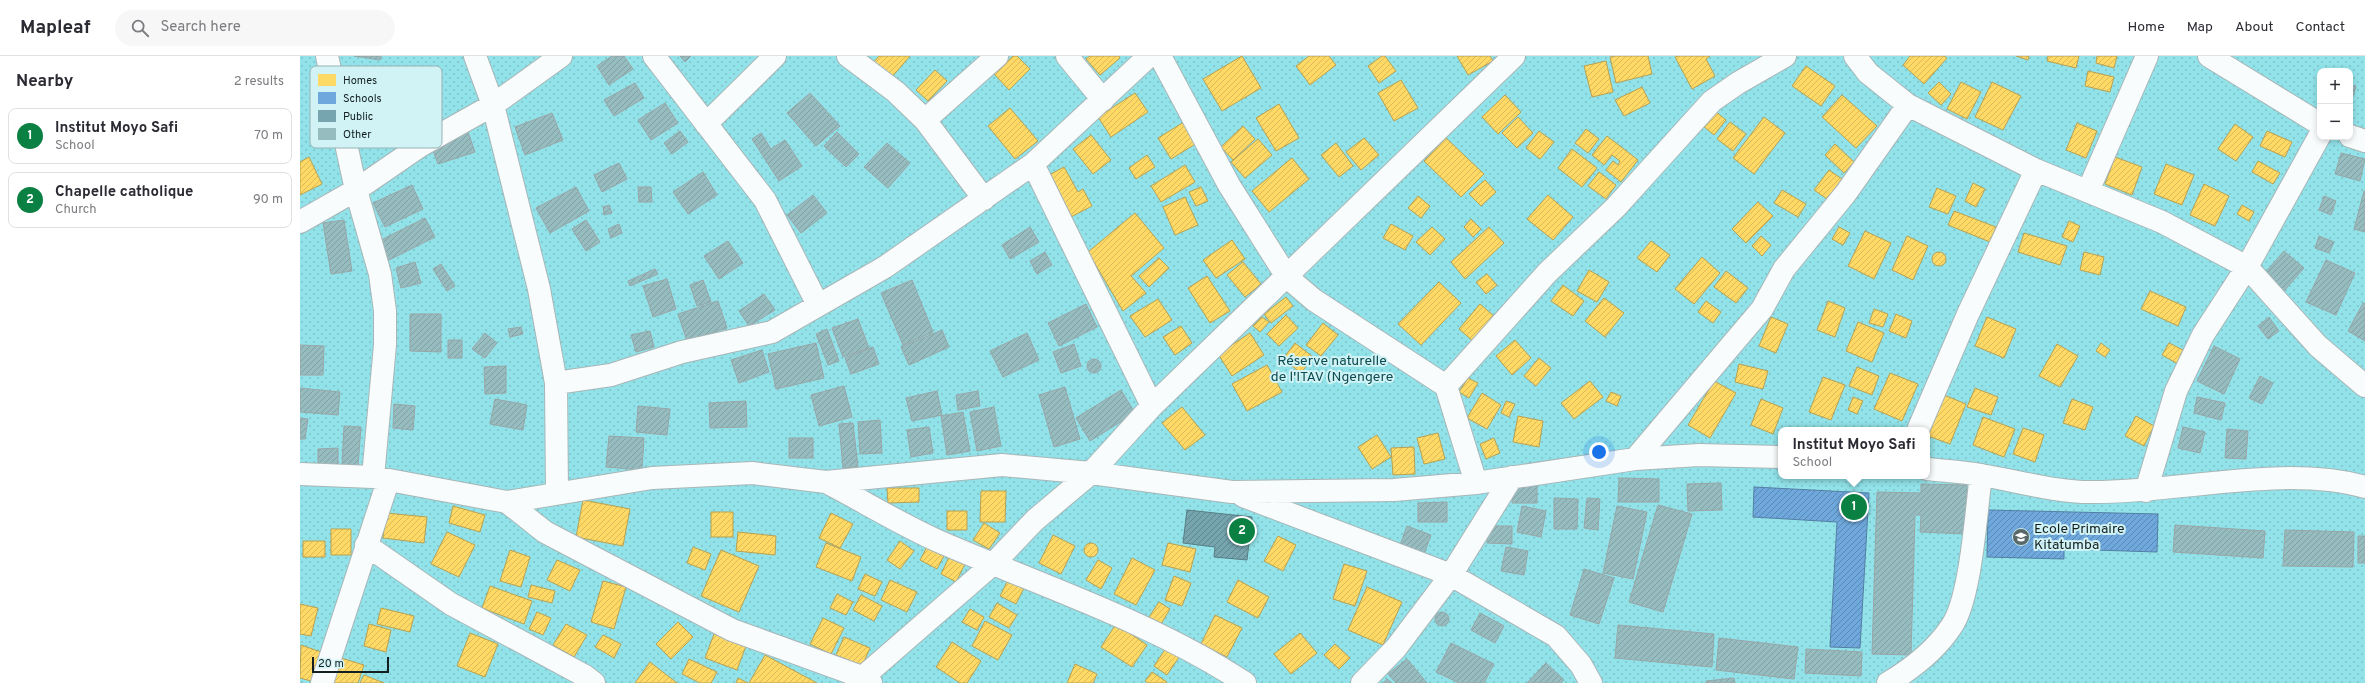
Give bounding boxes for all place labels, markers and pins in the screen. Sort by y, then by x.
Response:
pin: 1 [1841,492,1867,522]
pin: 2 [1229,516,1255,546]
place label: Ecole Primaire Kitatumba [2034,521,2125,554]
school or university icon: Ecole Primaire Kitatumba [2011,527,2031,547]

